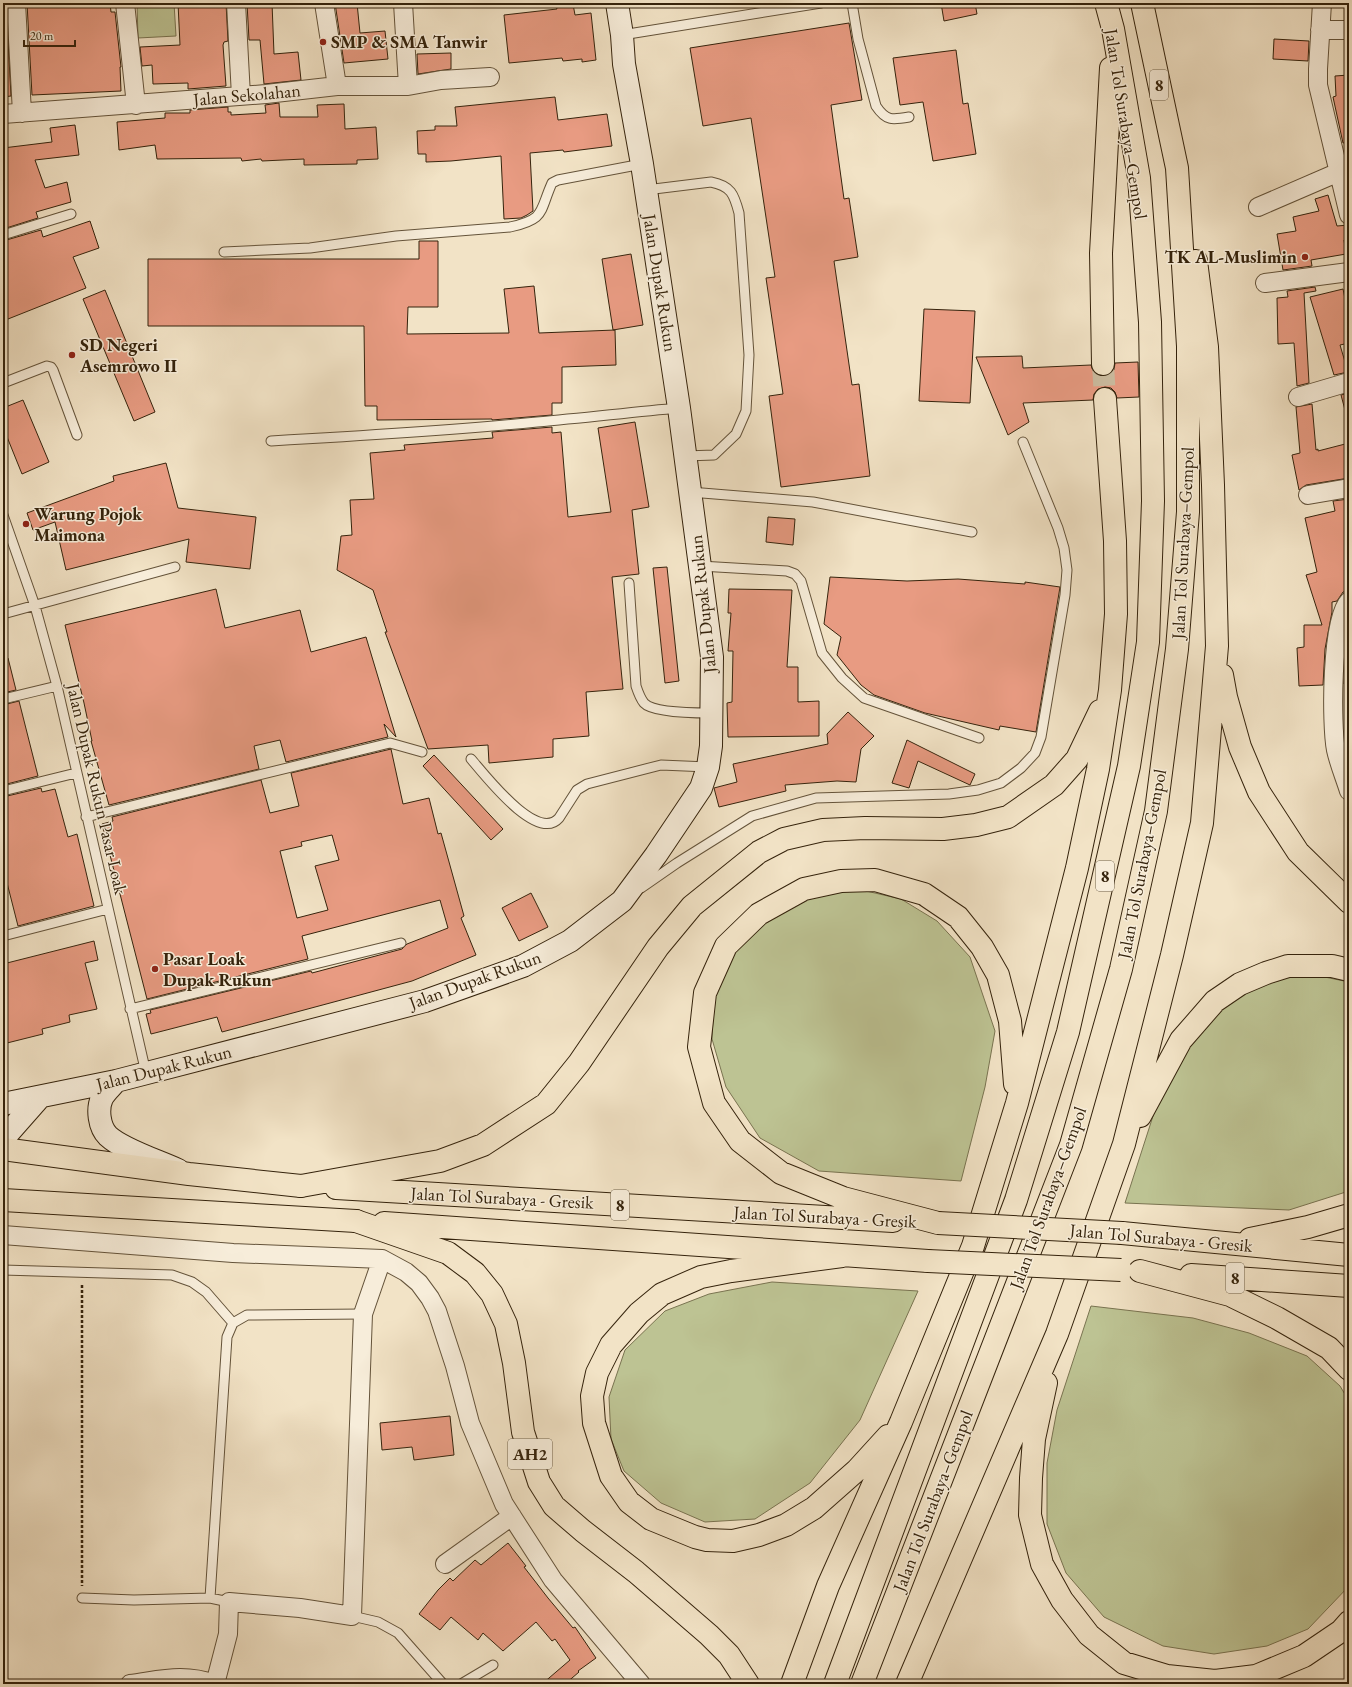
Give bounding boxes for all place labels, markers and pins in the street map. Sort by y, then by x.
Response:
place label: SMP & SMA Tanwir [331,30,488,53]
marker: SMP & SMA Tanwir [318,37,328,47]
place label: TK AL-Muslimin [1165,245,1297,268]
marker: TK AL-Muslimin [1300,252,1310,262]
place label: SD Negeri Asemrowo II [79,333,178,377]
marker: SD Negeri Asemrowo II [67,350,77,360]
place label: Warung Pojok Maimona [34,502,143,546]
marker: Warung Pojok Maimona [21,519,31,529]
place label: Pasar Loak Dupak Rukun [163,947,272,991]
marker: Pasar Loak Dupak Rukun [150,964,160,974]

